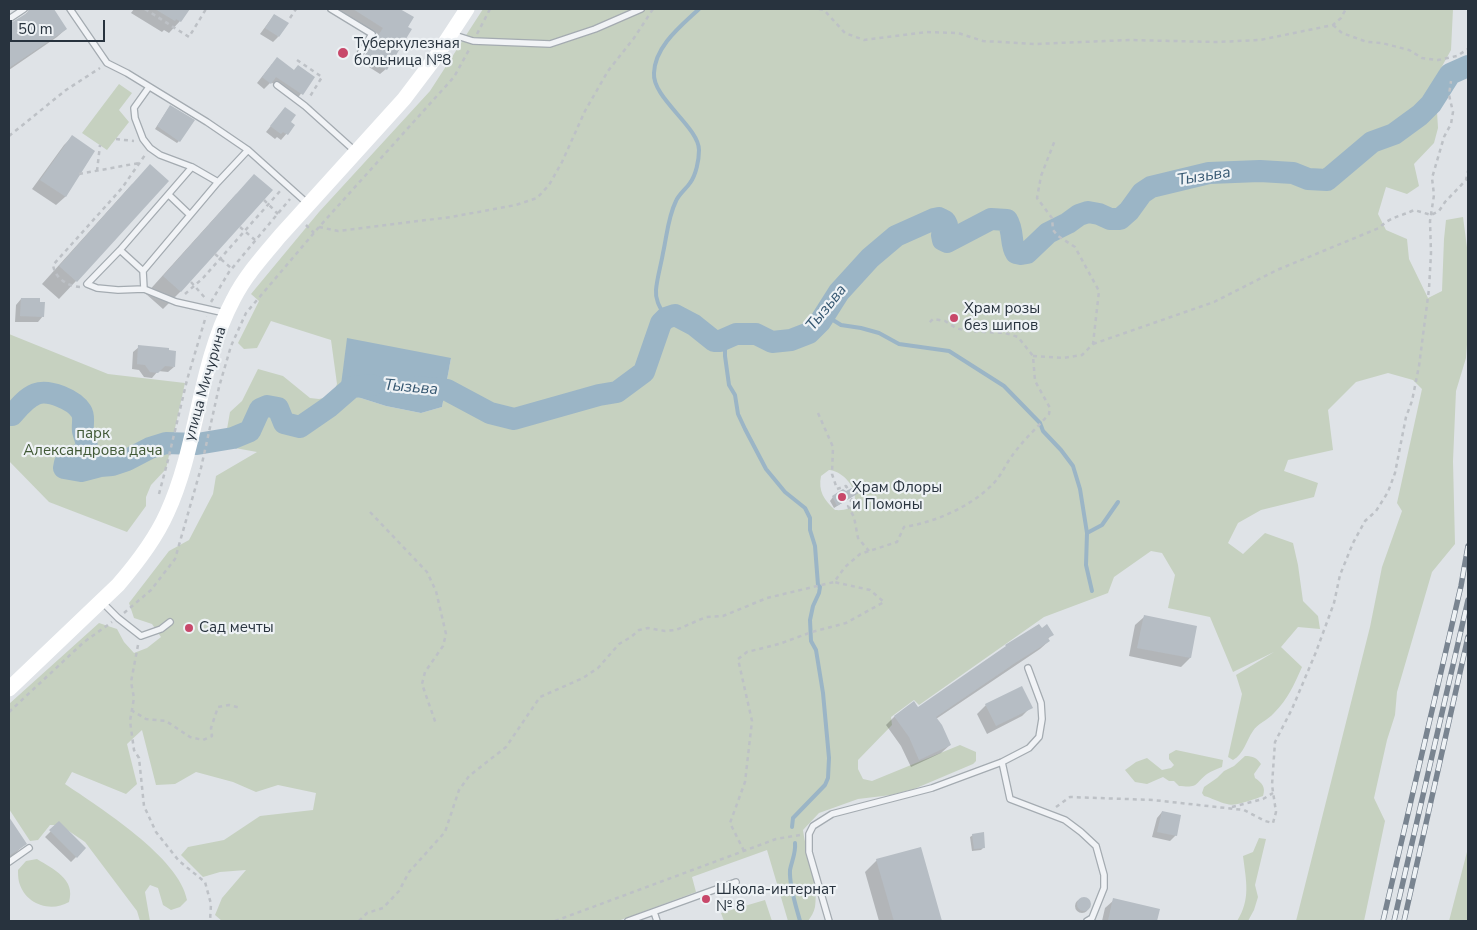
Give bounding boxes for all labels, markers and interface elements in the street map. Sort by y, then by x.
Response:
scale bar [12,10,108,42]
text: 50 m [18,19,53,39]
place label: Туберкулезная больница №8 [354,35,460,70]
marker: Туберкулезная больница №8 [336,46,350,60]
water label: Тызьва [1176,163,1232,191]
water label: Тызьва [803,281,851,335]
place label: Храм розы без шипов [964,300,1040,335]
marker: Храм розы без шипов [948,312,960,324]
street label: улица Мичурина [181,325,231,443]
water label: Тызьва [383,376,439,400]
park label: парк Александрова дача [23,425,163,460]
place label: Храм Флоры и Помоны [852,479,942,514]
marker: Храм Флоры и Помоны [836,491,848,503]
place label: Сад мечты [199,619,274,637]
marker: Сад мечты [183,622,195,634]
place label: Школа-интернат № 8 [716,881,836,916]
marker: Школа-интернат № 8 [700,893,712,905]

